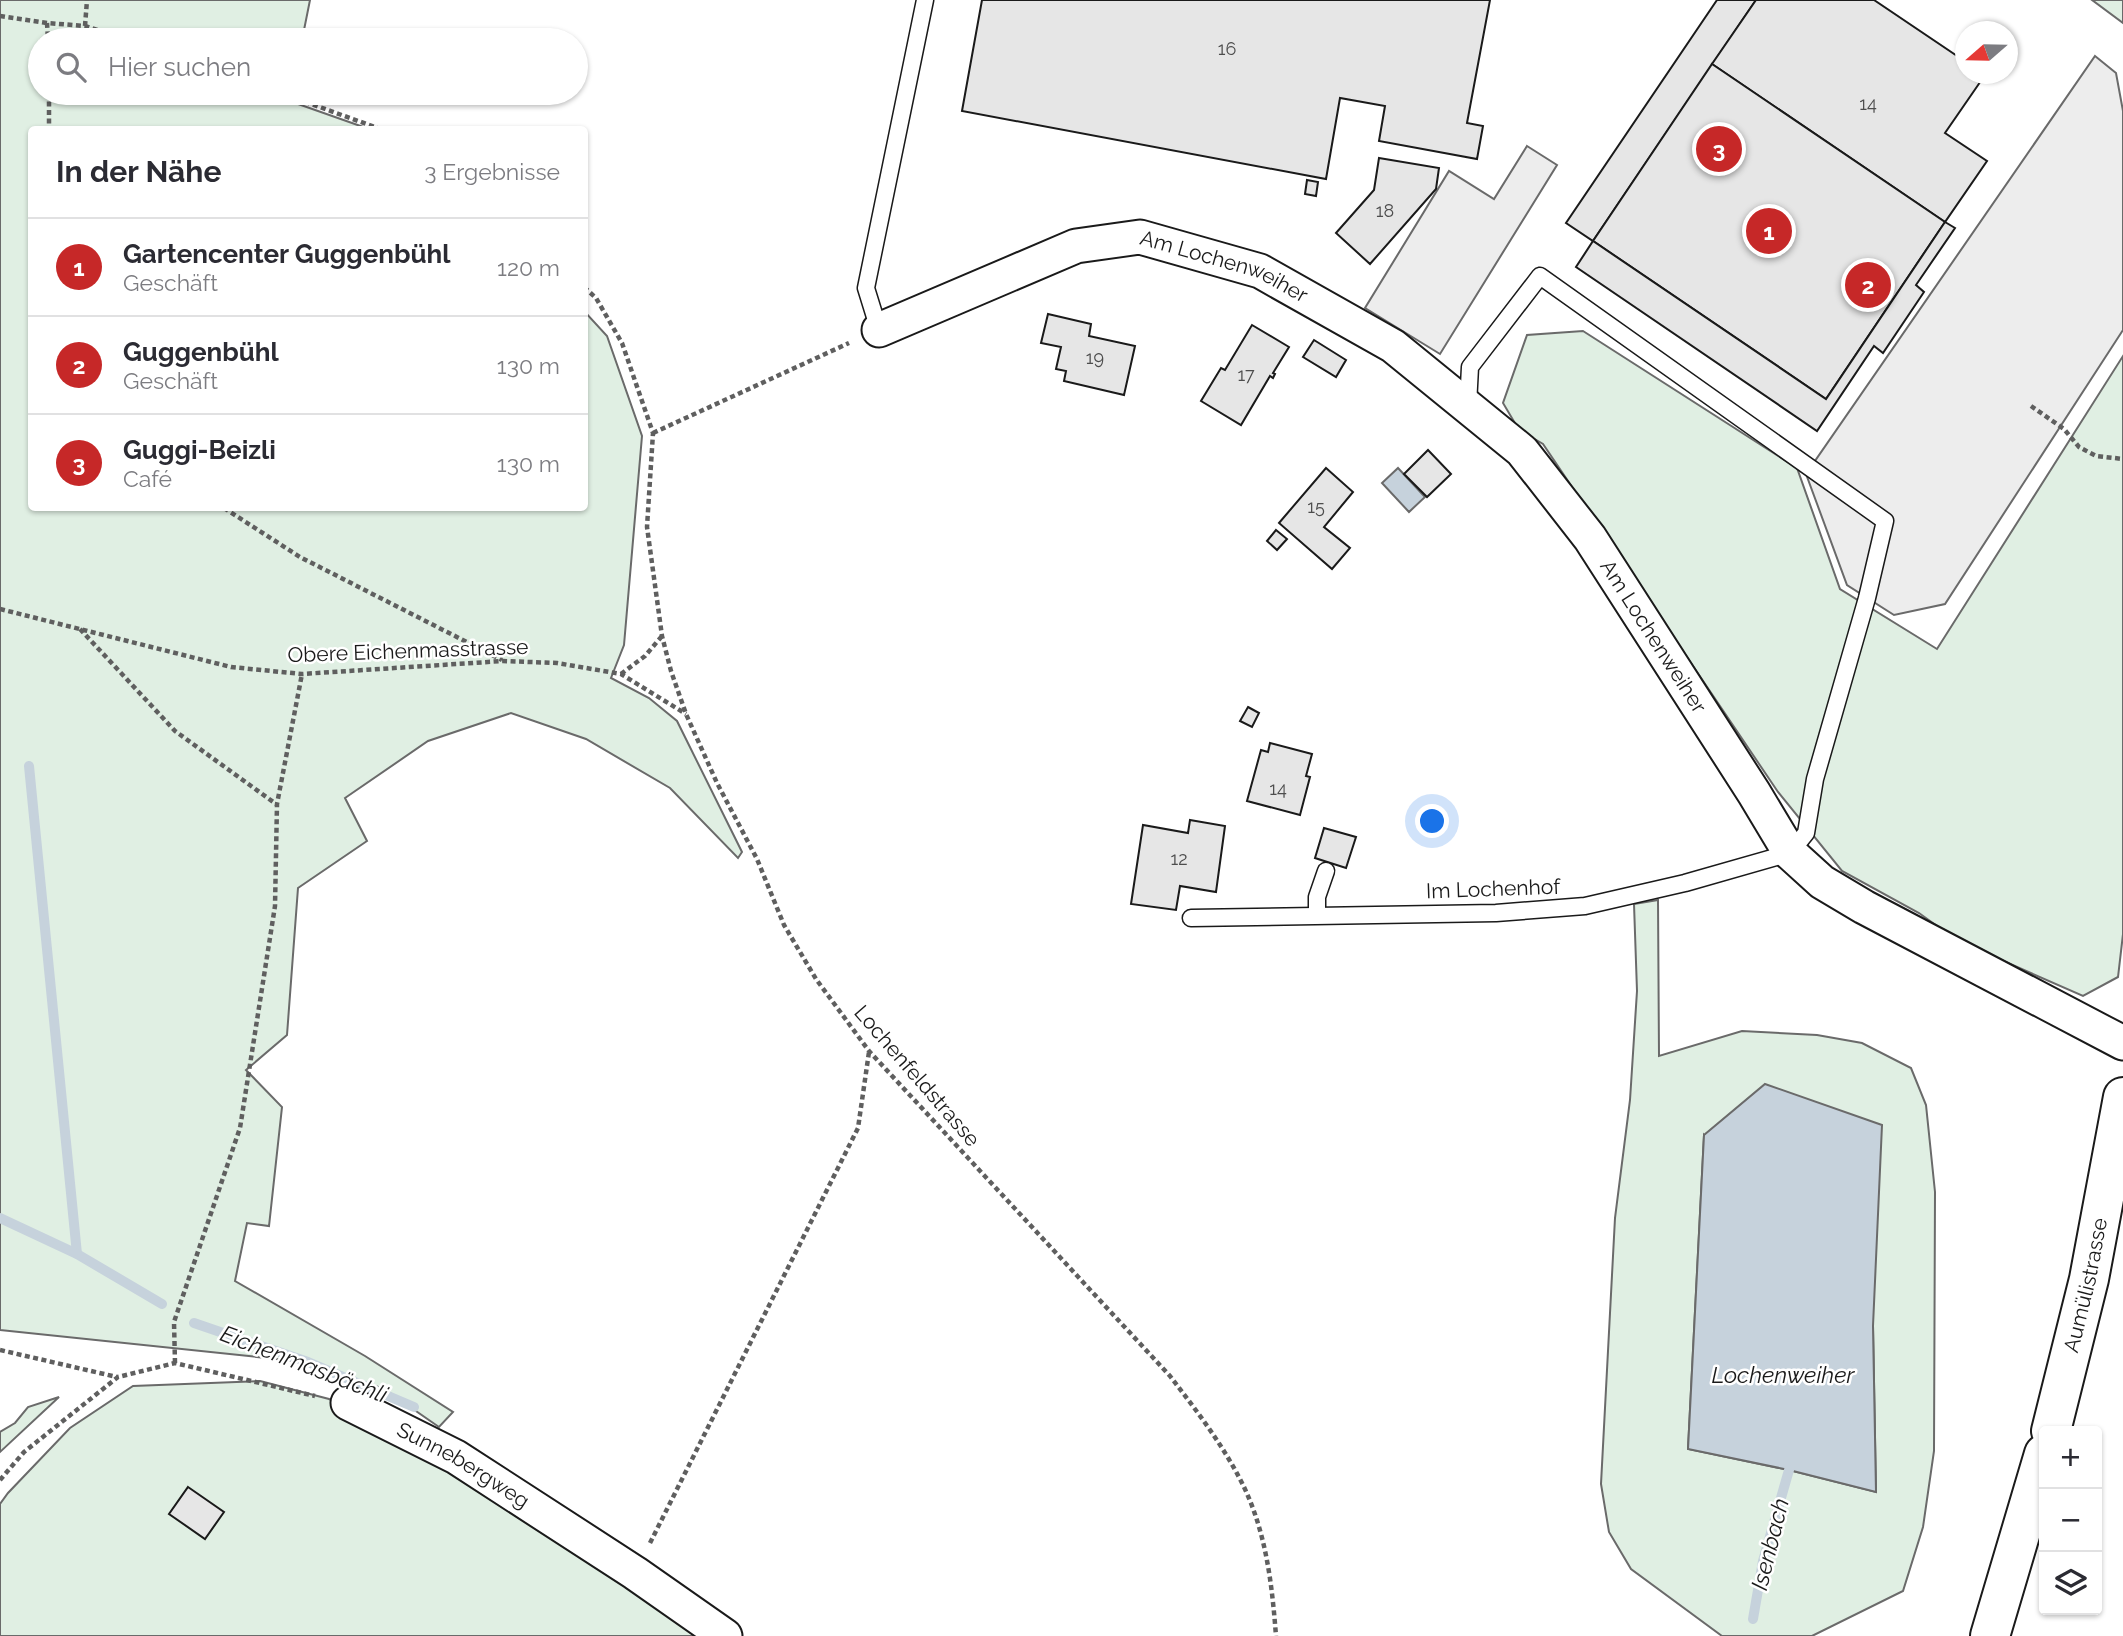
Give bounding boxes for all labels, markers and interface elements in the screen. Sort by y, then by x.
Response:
north arrow [1955,21,2018,84]
search box [28,28,588,105]
house number: 16 [1218,38,1236,59]
icon: search [52,48,90,86]
text: Hier suchen [108,52,251,82]
house number: 14 [1859,93,1877,114]
pin: 3 [1696,123,1742,175]
text: In der Nähe [56,154,221,189]
text: 3 Ergebnisse [424,158,560,185]
house number: 18 [1376,200,1394,221]
pin: 1 [1746,205,1792,257]
street label: Am Lochenweiher [1137,225,1313,308]
text: Gartencenter Guggenbühl [123,239,450,269]
text: 1 [73,254,85,281]
text: 120 m [497,254,560,281]
pin: 2 [1845,259,1891,311]
text: Geschäft [123,269,218,296]
text: Guggenbühl [123,337,279,367]
house number: 19 [1086,347,1104,368]
text: 2 [73,352,85,379]
text: 130 m [497,352,560,379]
house number: 17 [1237,364,1255,385]
text: Geschäft [123,367,218,394]
text: Guggi-Beizli [123,435,276,465]
text: 3 [73,450,85,477]
text: 130 m [497,450,560,477]
text: Café [123,465,172,492]
house number: 15 [1307,496,1325,517]
street label: Am Lochenweiher [1595,555,1712,718]
street label: Obere Eichenmasstrasse [287,634,529,667]
house number: 14 [1269,778,1287,799]
your location [1415,804,1449,838]
house number: 12 [1170,848,1188,869]
street label: Im Lochenhof [1425,874,1562,903]
street label: Lochenfeldstrasse [849,1000,986,1151]
street label: Aumülistrasse [2058,1216,2112,1355]
water label: Eichenmasbächli [217,1319,392,1408]
water label: Lochenweiher [1712,1361,1855,1388]
street label: Sunnebergweg [393,1417,534,1513]
map controls [2039,1426,2102,1615]
button: + [2039,1426,2102,1489]
button: − [2039,1489,2102,1552]
water label: Isenbach [1745,1495,1794,1593]
button: layers [2039,1552,2102,1615]

